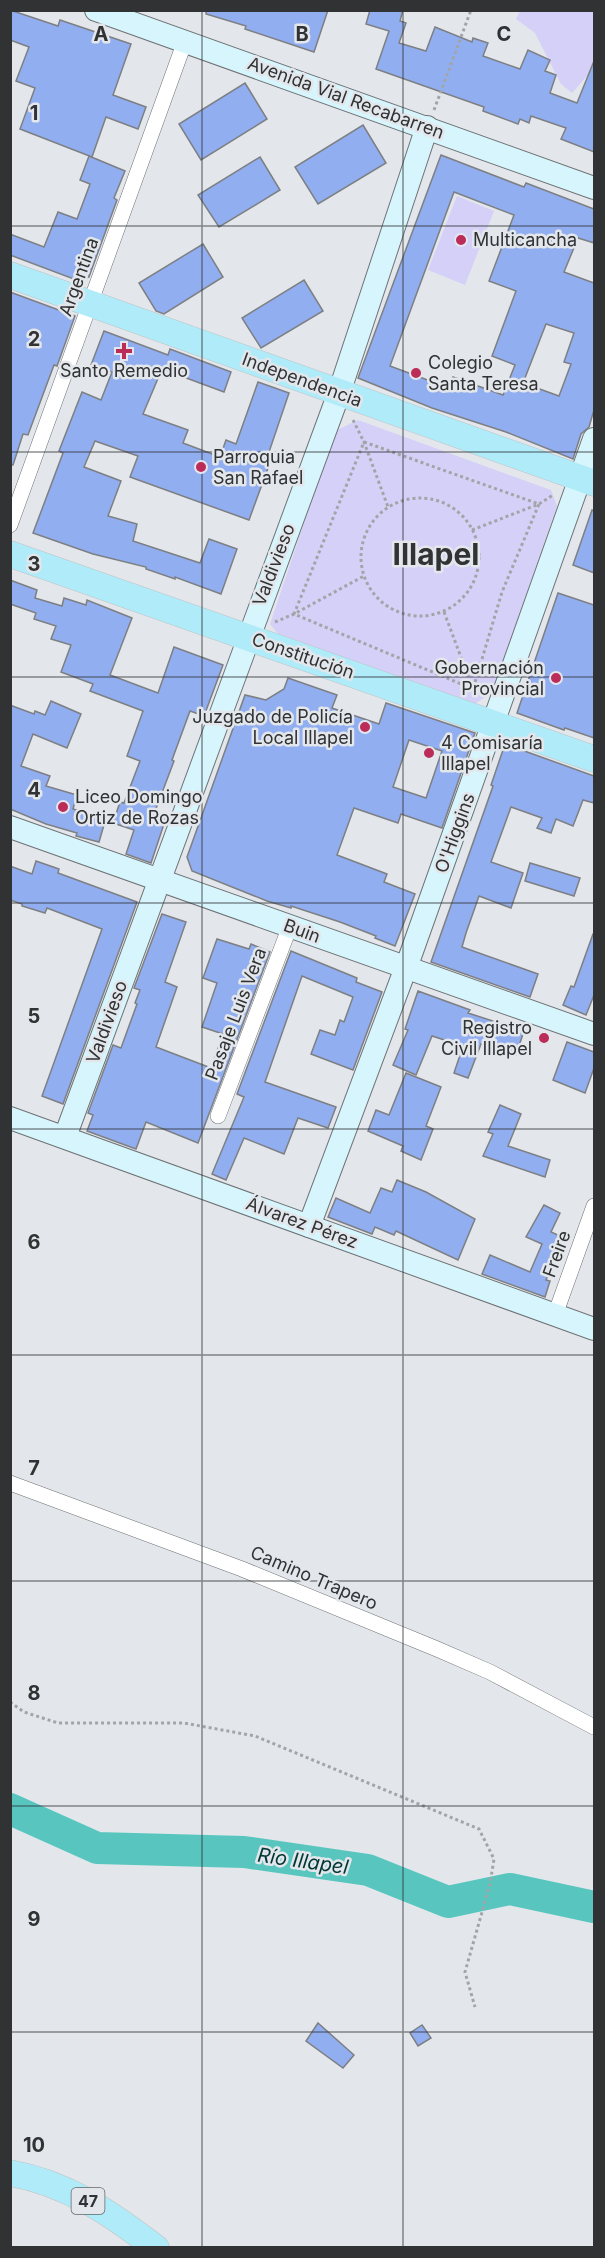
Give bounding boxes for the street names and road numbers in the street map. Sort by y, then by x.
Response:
street label: Avenida Vial Recabarren [245,52,447,143]
street label: Argentina [55,235,102,319]
street label: Independencia [239,348,365,411]
street label: Valdivieso [248,521,299,609]
street label: Constitución [249,628,357,683]
street label: O'Higgins [430,790,479,876]
street label: Buin [281,914,323,947]
street label: Pasaje Luis Vera [201,945,270,1083]
street label: Valdivieso [82,978,131,1066]
street label: Álvarez Pérez [243,1192,361,1252]
street label: Freire [538,1227,575,1280]
street label: Camino Trapero [247,1541,381,1614]
road number: 47 [72,2188,104,2214]

